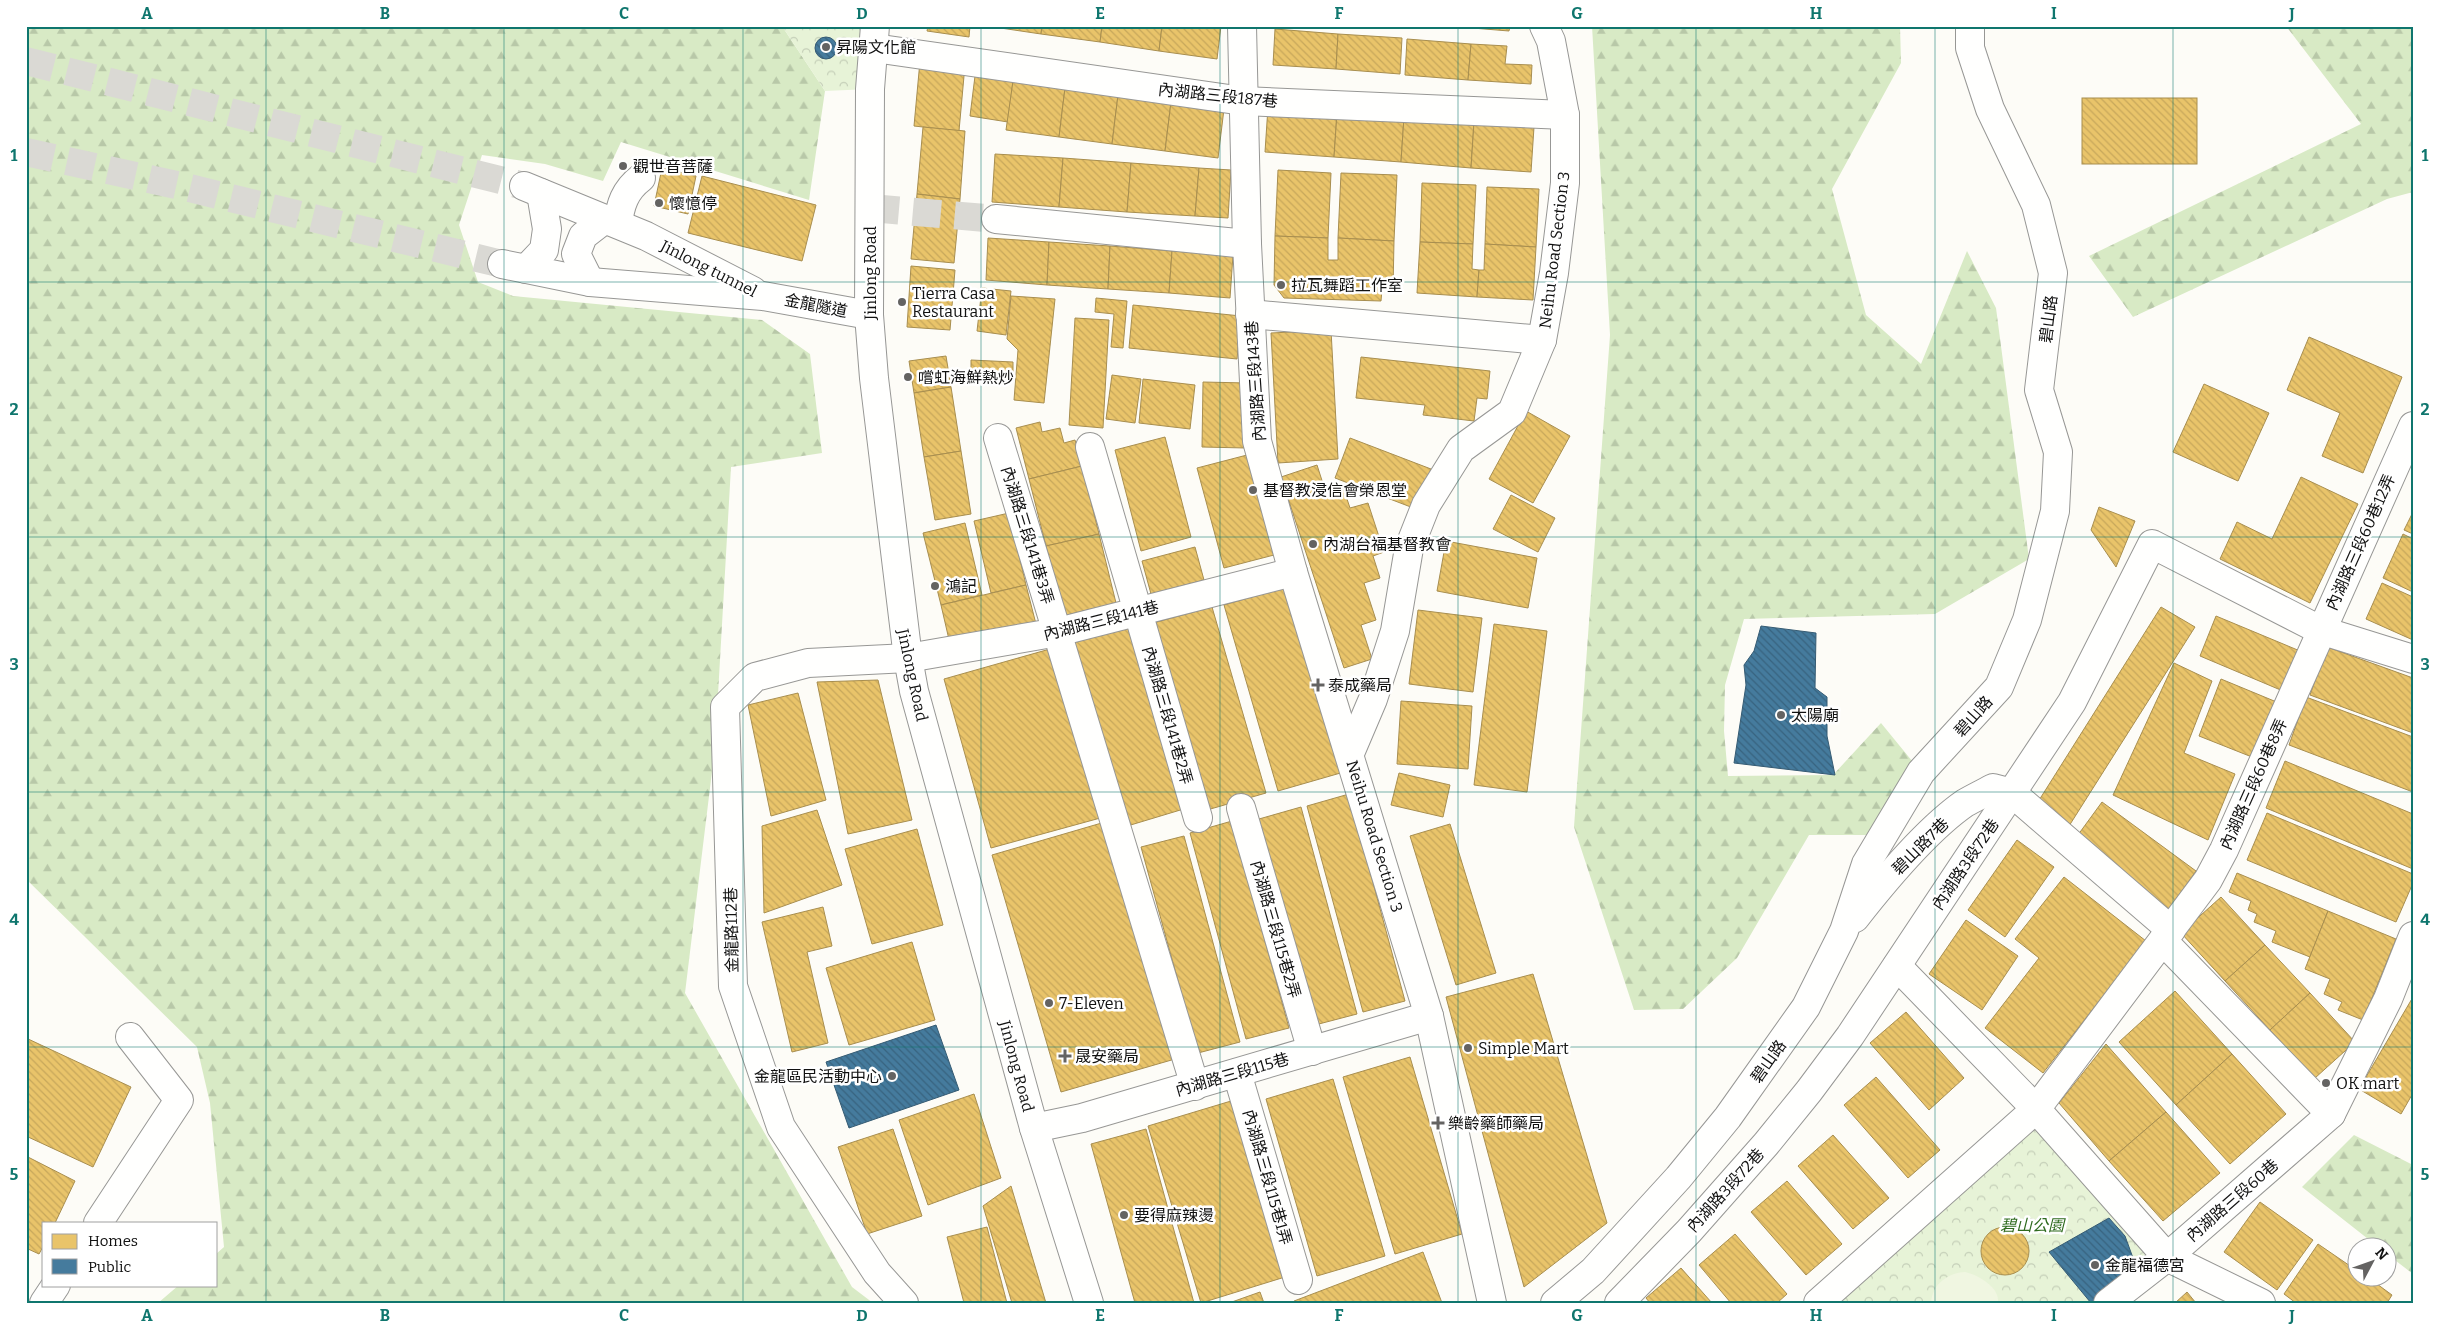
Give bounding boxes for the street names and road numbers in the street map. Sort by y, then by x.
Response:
street label: 內湖路三段187巷 [1157,80,1279,111]
street label: Neihu Road Section 3 [1535,170,1574,330]
street label: Jinlong Road [861,226,880,321]
street label: Jinlong tunnel [657,236,760,301]
street label: 金龍隧道 [783,290,849,321]
street label: 碧山路 [2036,294,2061,344]
street label: 內湖路三段143巷 [1242,320,1269,442]
street label: 內湖路三段141巷3弄 [997,464,1058,607]
street label: 內湖路三段60巷12弄 [2322,471,2399,613]
street label: 內湖路三段141巷 [1041,597,1161,644]
street label: Jinlong Road [893,626,932,723]
street label: 內湖路三段141巷2弄 [1139,644,1196,787]
street label: 碧山路 [1950,692,1996,741]
street label: 內湖路三段60巷8弄 [2216,716,2291,853]
street label: Neihu Road Section 3 [1342,758,1407,915]
street label: 碧山路7巷 [1888,814,1953,879]
street label: 內湖路3段72巷 [1928,815,2003,913]
street label: 內湖路三段115巷2弄 [1247,858,1304,1000]
street label: 金龍路112巷 [721,887,742,973]
street label: Jinlong Road [995,1017,1038,1114]
street label: 碧山路 [1747,1036,1790,1086]
street label: 內湖路三段115巷 [1173,1049,1291,1100]
street label: 內湖路三段115巷1弄 [1239,1107,1296,1247]
street label: 內湖路3段72巷 [1683,1145,1768,1236]
street label: 內湖路三段60巷 [2182,1155,2282,1245]

